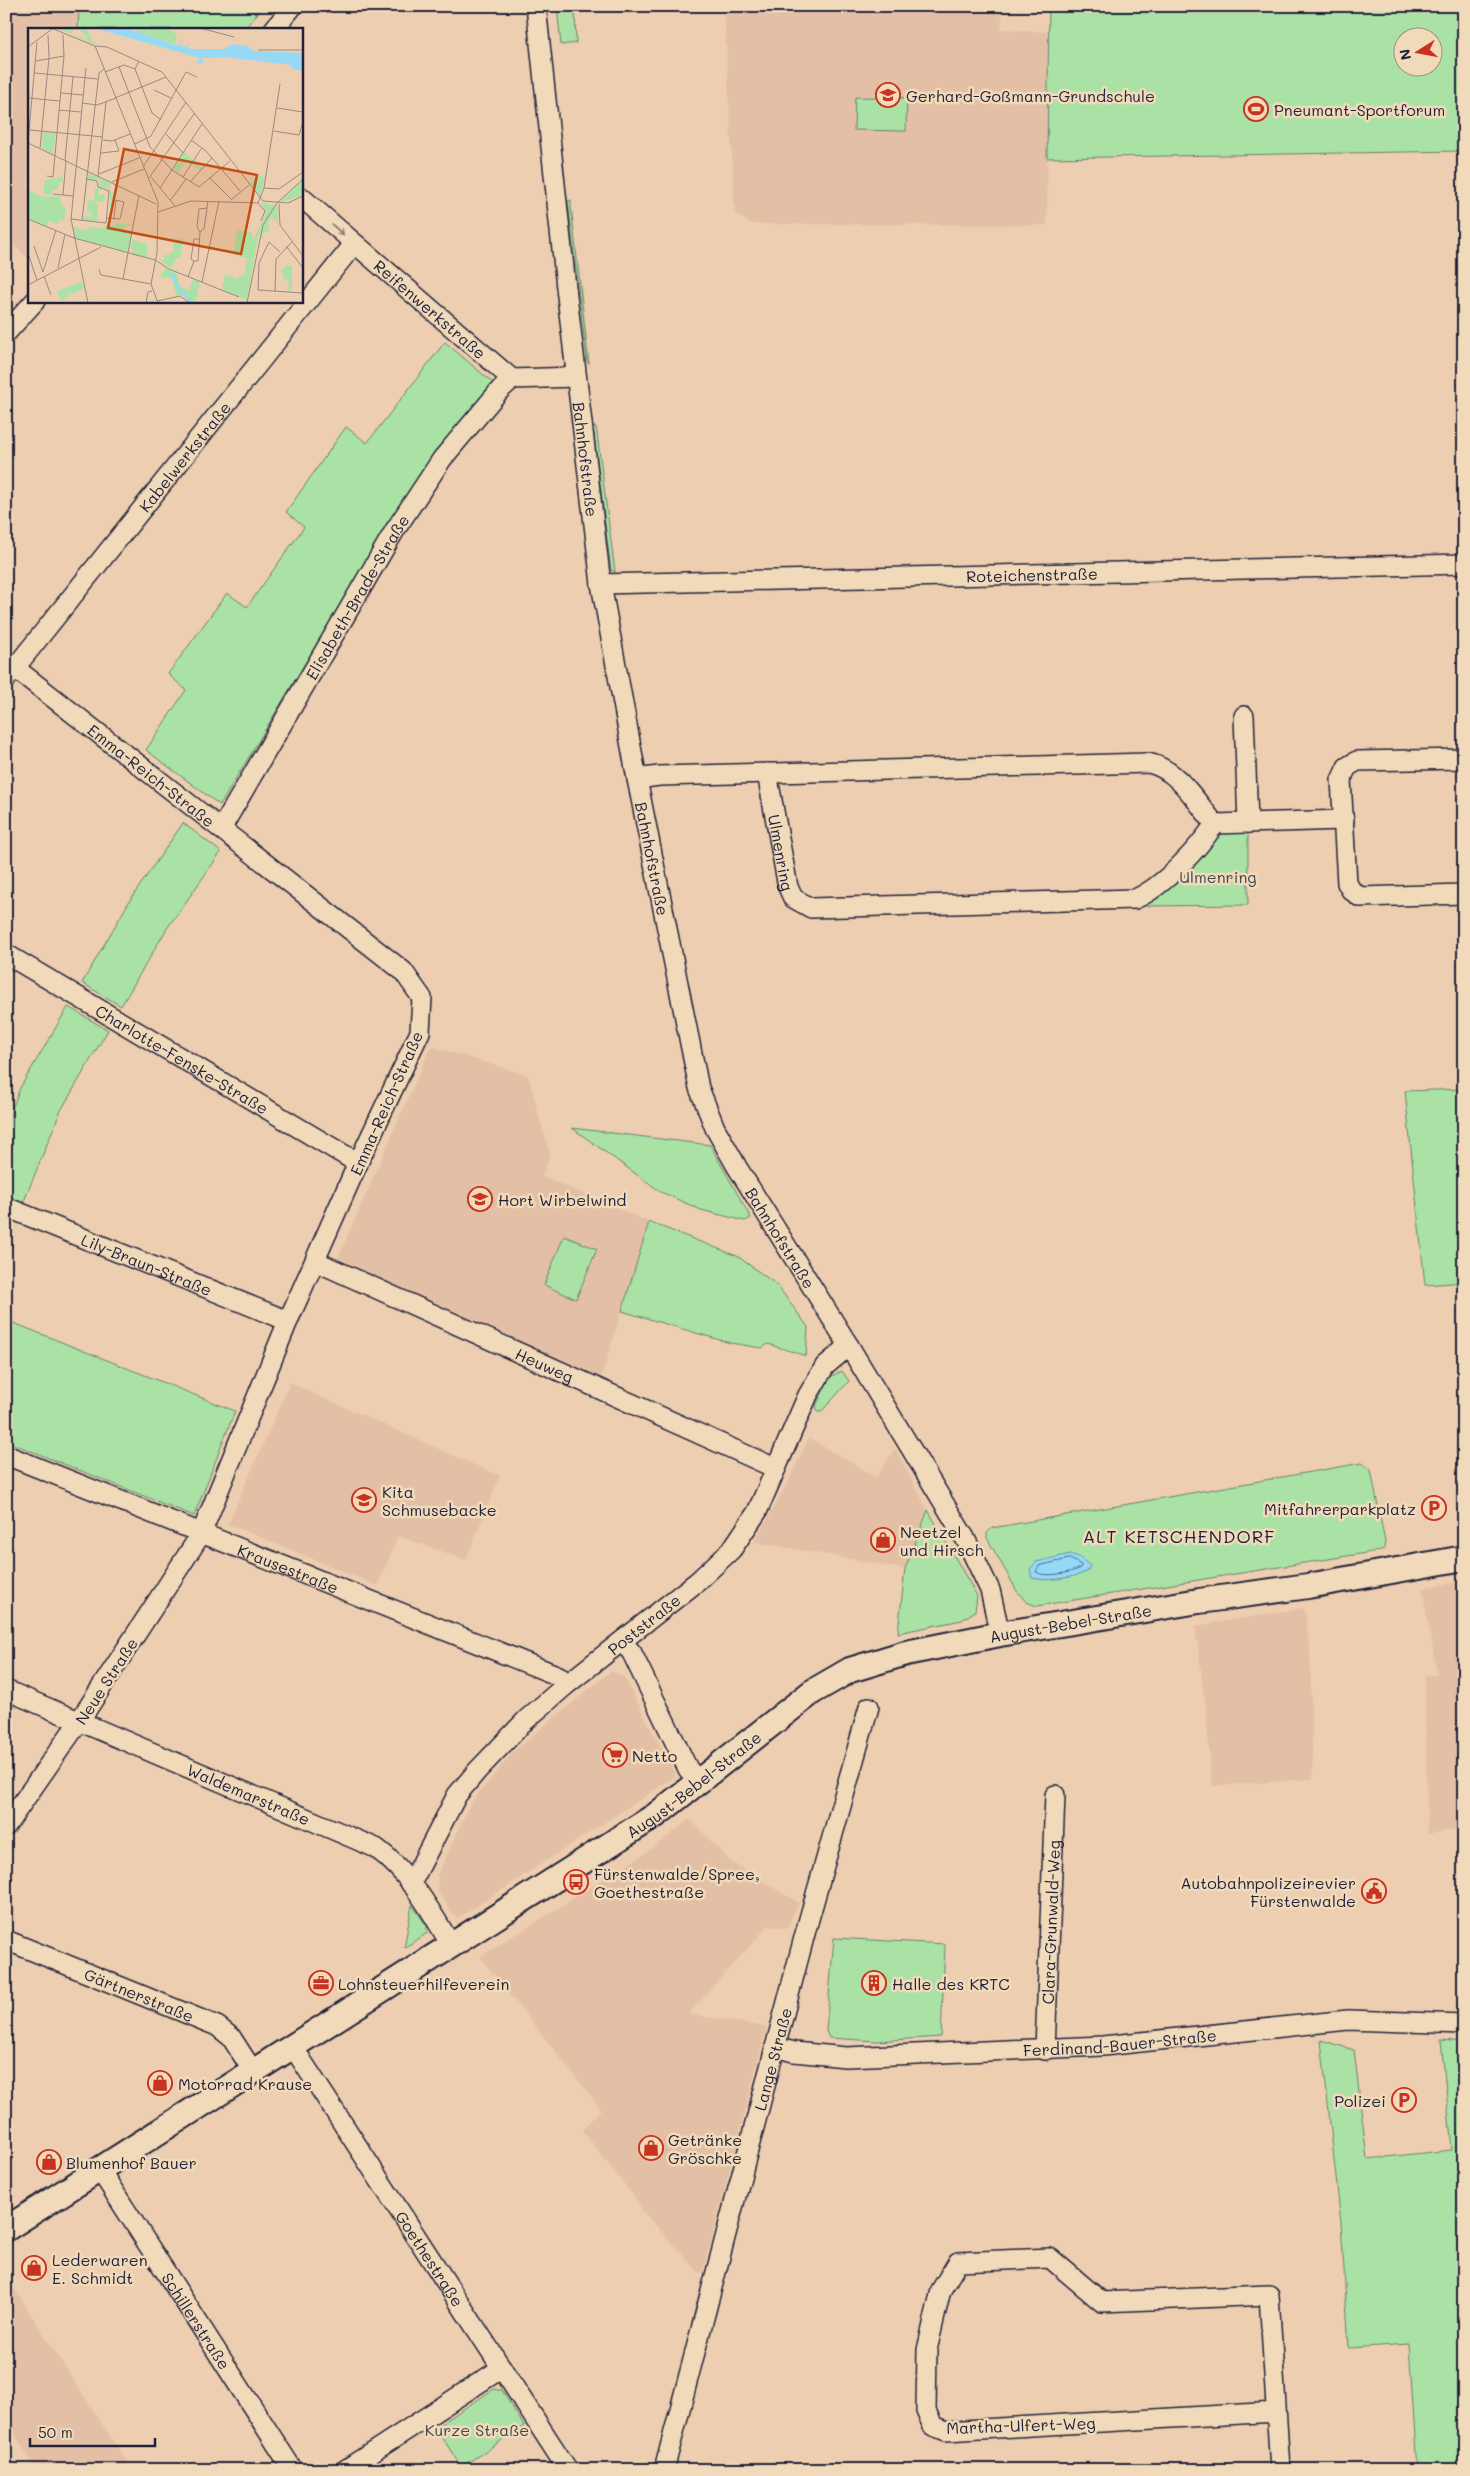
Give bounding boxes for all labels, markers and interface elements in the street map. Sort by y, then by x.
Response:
inset map [28,28,302,302]
north arrow [1392,28,1442,78]
text: N [1394,48,1415,62]
school or university icon: Gerhard-Goßmann-Grundschule [875,82,901,108]
place label: Gerhard-Goßmann-Grundschule [906,85,1155,106]
sports icon: Pneumant-Sportforum [1243,96,1269,122]
place label: Pneumant-Sportforum [1274,99,1445,120]
one-way arrow [331,224,344,235]
street label: Reifenwerkstraße [370,254,491,363]
street label: Kabelwerkstraße [133,397,235,516]
street label: Bahnhofstraße [569,401,603,518]
street label: Elisabeth-Brade-Straße [300,510,413,683]
street label: Roteichenstraße [966,562,1098,586]
street label: Emma-Reich-Straße [84,719,220,831]
street label: Bahnhofstraße [631,800,675,917]
street label: Ulmenring [764,813,799,893]
park label: Ulmenring [1179,866,1257,887]
street label: Charlotte-Fenske-Straße [92,999,273,1118]
street label: Emma-Reich-Straße [345,1028,427,1178]
street label: Bahnhofstraße [742,1183,821,1292]
school or university icon: Hort Wirbelwind [467,1186,493,1212]
place label: Hort Wirbelwind [498,1189,627,1210]
street label: Lily-Braun-Straße [79,1228,215,1300]
street label: Heuweg [512,1342,577,1387]
place label: Kita Schmusebacke [382,1481,497,1520]
school or university icon: Kita Schmusebacke [351,1487,377,1513]
parking icon: Mitfahrerparkplatz [1421,1495,1447,1521]
place label: Mitfahrerparkplatz [1264,1498,1416,1519]
place label: Neetzel und Hirsch [900,1521,983,1560]
district label: ALT KETSCHENDORF [1083,1524,1275,1548]
shop icon: Neetzel und Hirsch [870,1527,896,1553]
street label: Krausestraße [235,1538,342,1597]
street label: Poststraße [603,1589,684,1659]
street label: August-Bebel-Straße [987,1599,1153,1646]
street label: Neue Straße [70,1634,142,1728]
street label: August-Bebel-Straße [622,1726,765,1842]
supermarket icon: Netto [602,1742,628,1768]
place label: Netto [632,1745,677,1766]
street label: Waldemarstraße [184,1758,314,1829]
street label: Clara-Grunwald-Weg [1036,1840,1064,2005]
place label: Fürstenwalde/Spree, Goethestraße [594,1863,760,1902]
bus stop icon: Fürstenwalde/Spree, Goethestraße [563,1869,589,1895]
place label: Autobahnpolizeirevier Fürstenwalde [1180,1872,1356,1911]
public building icon: Autobahnpolizeirevier Fürstenwalde [1361,1878,1387,1904]
street label: Gärtnerstraße [81,1963,197,2026]
office icon: Lohnsteuerhilfeverein [308,1970,334,1996]
building icon: Halle des KRTC [861,1970,887,1996]
place label: Lohnsteuerhilfeverein [338,1973,509,1994]
place label: Halle des KRTC [892,1973,1010,1994]
street label: Lange Straße [748,2005,796,2113]
street label: Ferdinand-Bauer-Straße [1022,2024,1217,2060]
shop icon: Motorrad Krause [147,2070,173,2096]
place label: Motorrad Krause [178,2073,312,2094]
parking icon: Polizei [1391,2087,1417,2113]
place label: Polizei [1334,2090,1386,2111]
place label: Getränke Gröschke [668,2129,742,2168]
shop icon: Getränke Gröschke [638,2135,664,2161]
shop icon: Blumenhof Bauer [36,2149,62,2175]
place label: Blumenhof Bauer [66,2152,197,2173]
street label: Goethestraße [392,2206,469,2310]
place label: Lederwaren E. Schmidt [52,2249,148,2288]
shop icon: Lederwaren E. Schmidt [21,2255,47,2281]
street label: Schillerstraße [158,2268,236,2373]
street label: Martha-Ulfert-Weg [946,2412,1096,2438]
scale bar [30,2416,155,2448]
park label: Kurze Straße [425,2419,529,2440]
text: 50 m [38,2422,73,2442]

